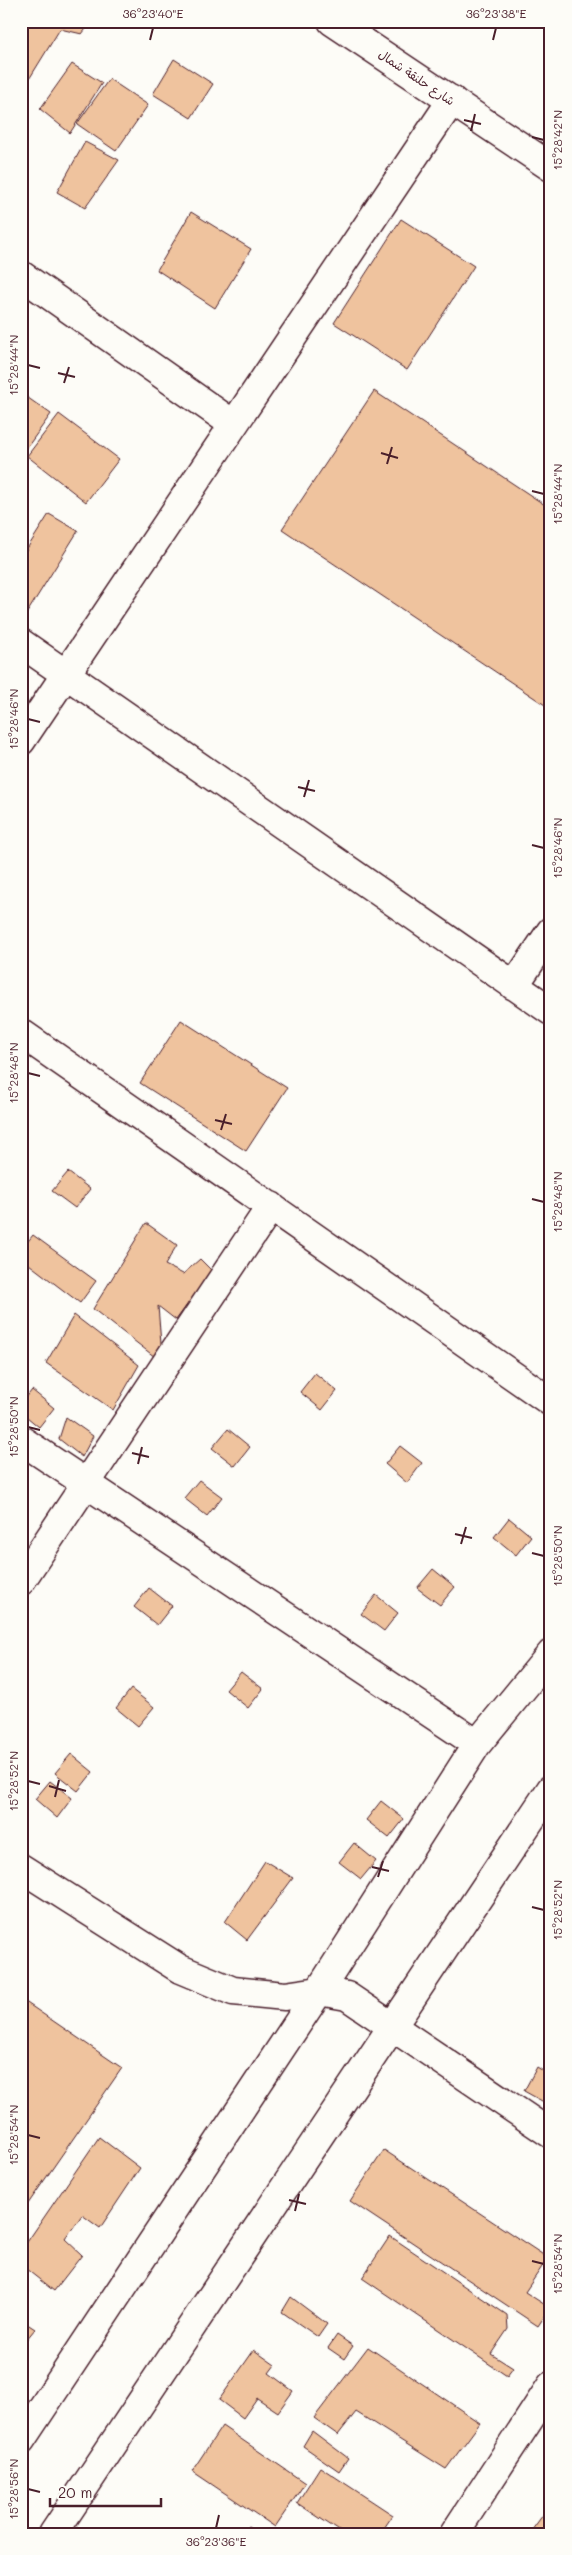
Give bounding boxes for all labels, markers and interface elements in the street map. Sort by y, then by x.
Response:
text: 36°23'40"E [123,5,184,21]
text: 36°23'38"E [466,5,526,21]
street label: شارع حلنقة شمال [375,46,458,110]
text: 15°28'42"N [549,110,565,170]
text: 15°28'44"N [5,335,21,395]
text: 15°28'44"N [549,464,565,524]
text: 15°28'46"N [5,689,21,749]
text: 15°28'46"N [549,818,565,878]
text: 15°28'48"N [5,1043,21,1103]
text: 15°28'48"N [549,1172,565,1232]
text: 15°28'50"N [5,1396,21,1458]
text: 15°28'50"N [549,1525,565,1587]
text: 15°28'52"N [5,1751,21,1811]
text: 15°28'52"N [549,1880,565,1940]
text: 15°28'54"N [5,2105,21,2165]
text: 15°28'54"N [549,2234,565,2294]
text: 15°28'56"N [5,2459,21,2519]
scale bar [50,2475,161,2507]
text: 20 m [58,2482,92,2502]
text: 36°23'36"E [186,2533,246,2549]

